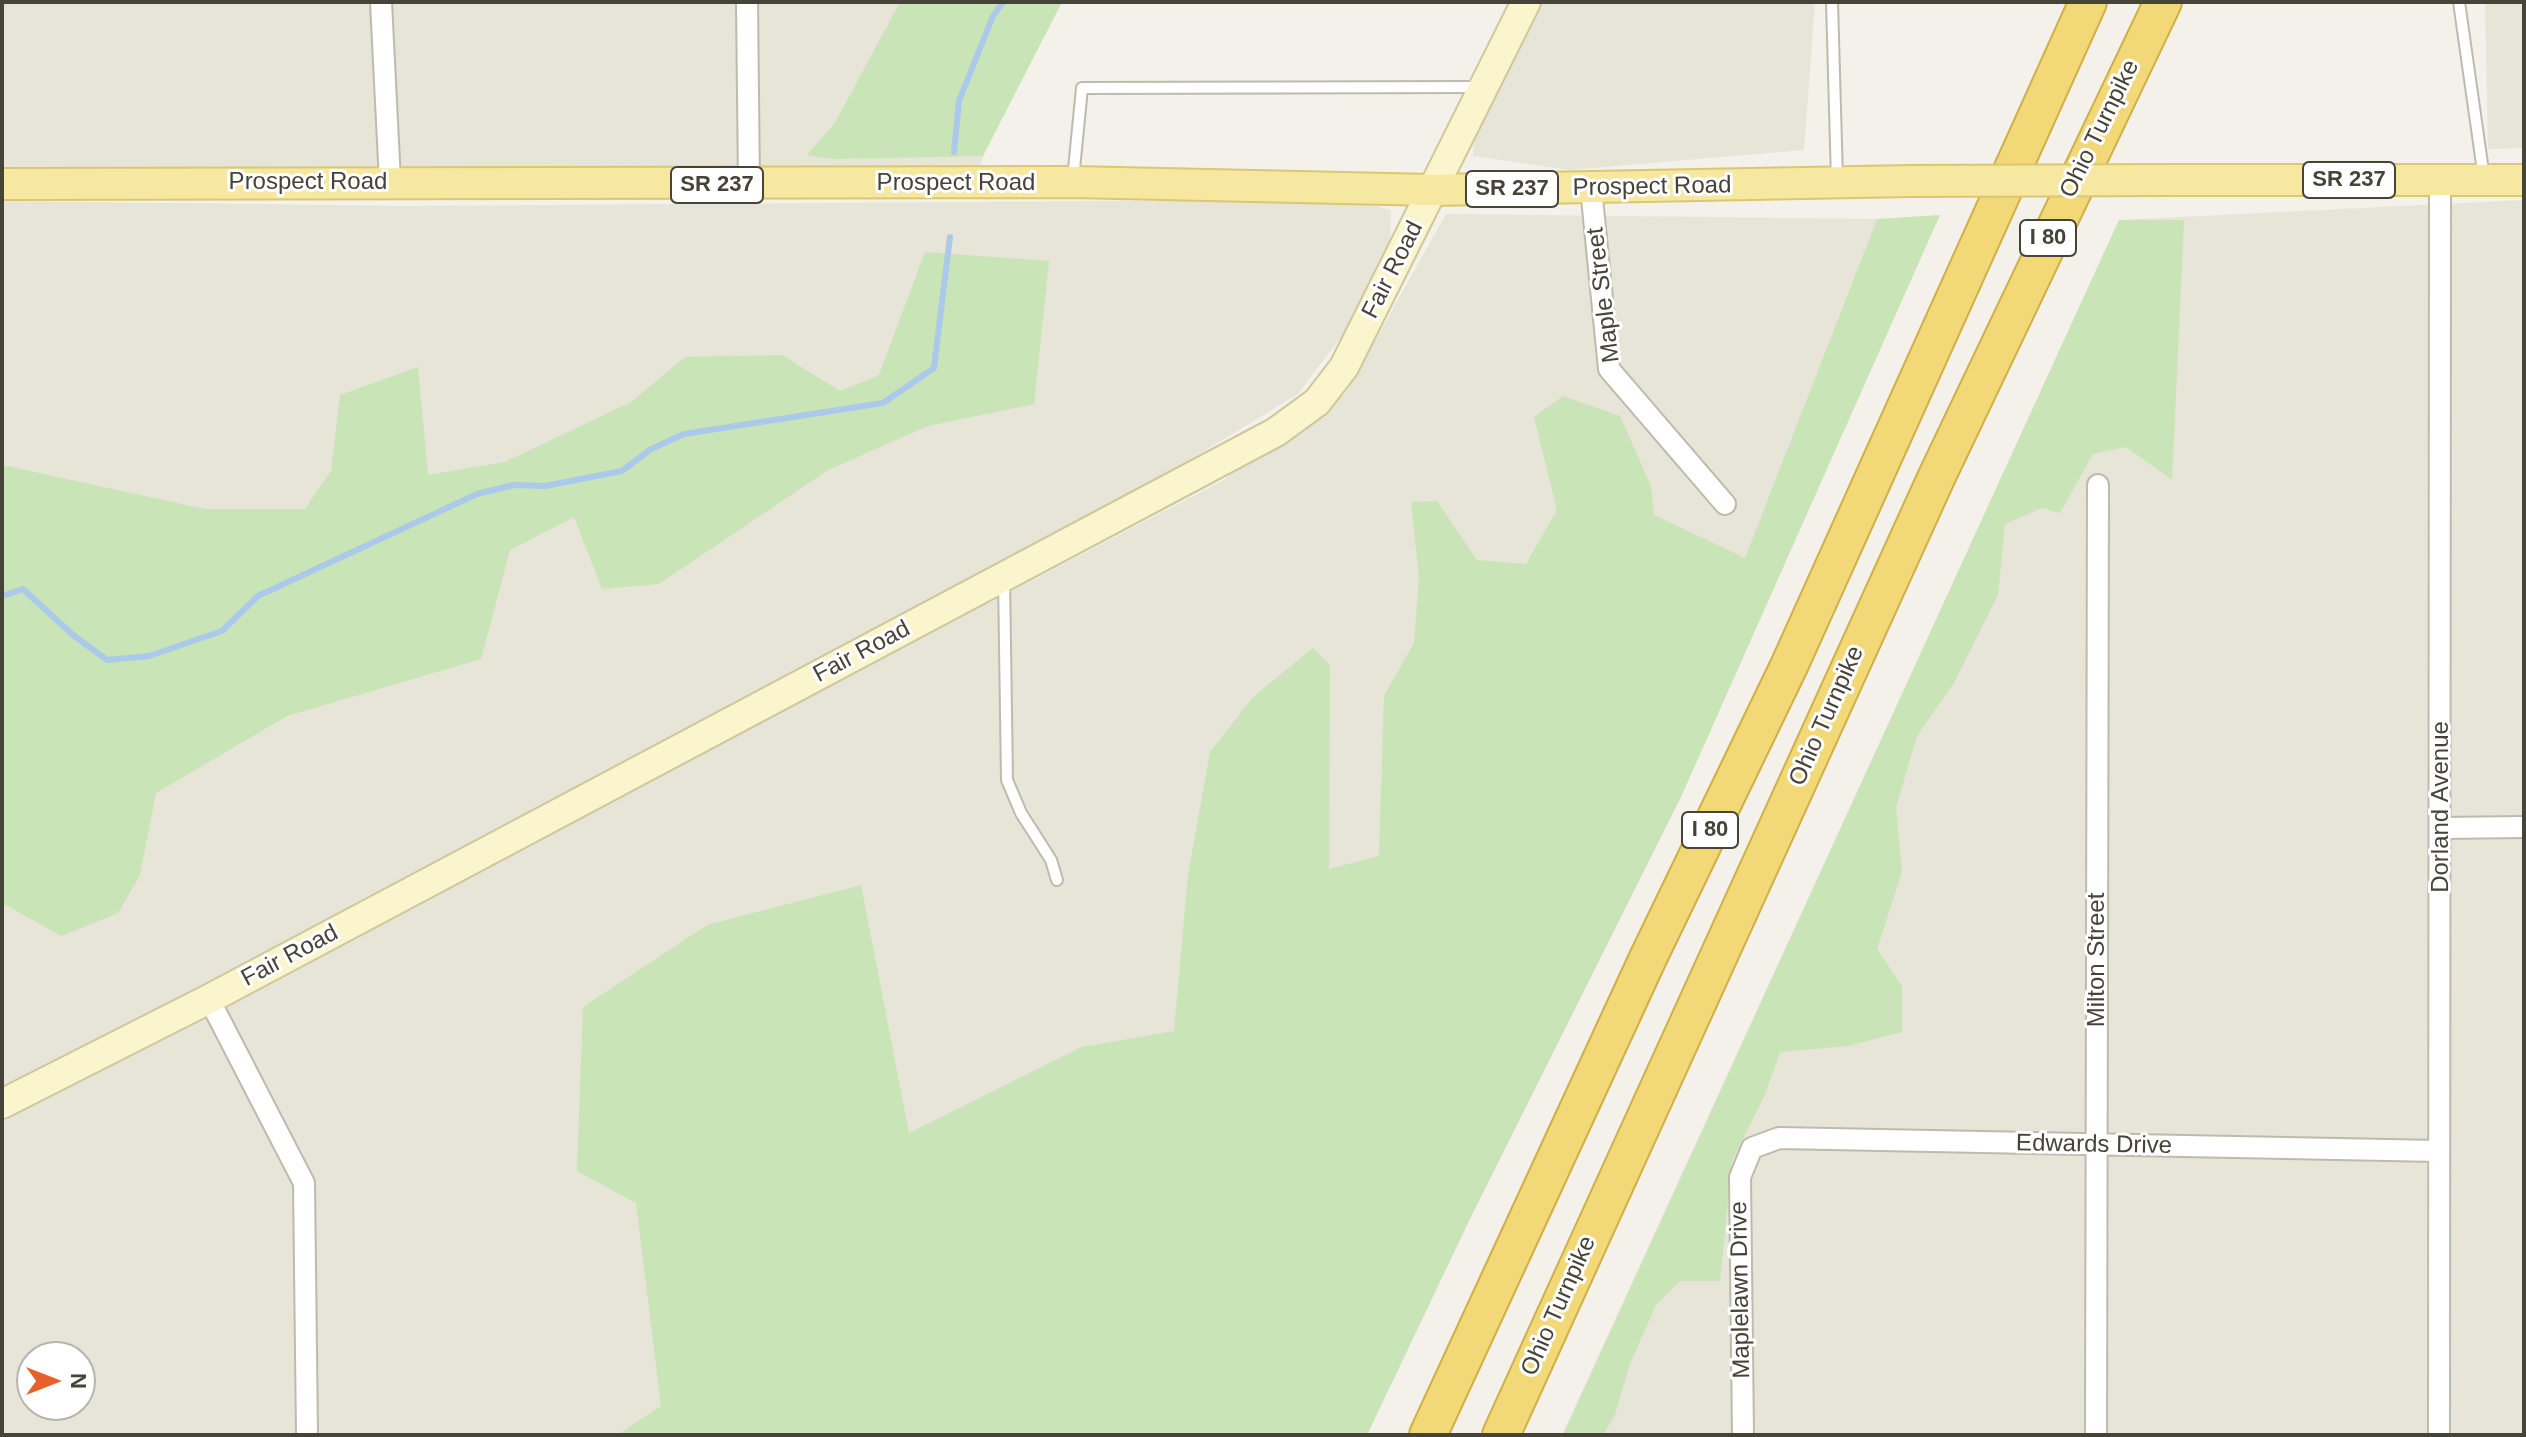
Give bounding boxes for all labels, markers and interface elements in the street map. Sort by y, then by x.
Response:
street label: Ohio Turnpike [2054,55,2146,203]
road number: SR 237 [2303,162,2395,198]
road number: SR 237 [671,167,763,203]
street label: Prospect Road [229,168,387,196]
street label: Prospect Road [877,169,1035,197]
road number: SR 237 [1466,171,1558,207]
street label: Prospect Road [1572,171,1732,203]
street label: Fair Road [1356,217,1430,323]
road number: I 80 [2020,220,2076,256]
street label: Maple Street [1581,226,1627,364]
street label: Fair Road [809,615,915,689]
street label: Ohio Turnpike [1783,642,1871,790]
street label: Dorland Avenue [2427,721,2455,893]
road number: I 80 [1682,812,1738,848]
street label: Milton Street [2083,893,2111,1027]
street label: Fair Road [237,919,343,993]
street label: Edwards Drive [2016,1129,2172,1161]
street label: Maplelawn Drive [1725,1201,1757,1379]
street label: Ohio Turnpike [1515,1232,1603,1380]
north arrow [16,1341,96,1421]
text: N [66,1373,91,1389]

